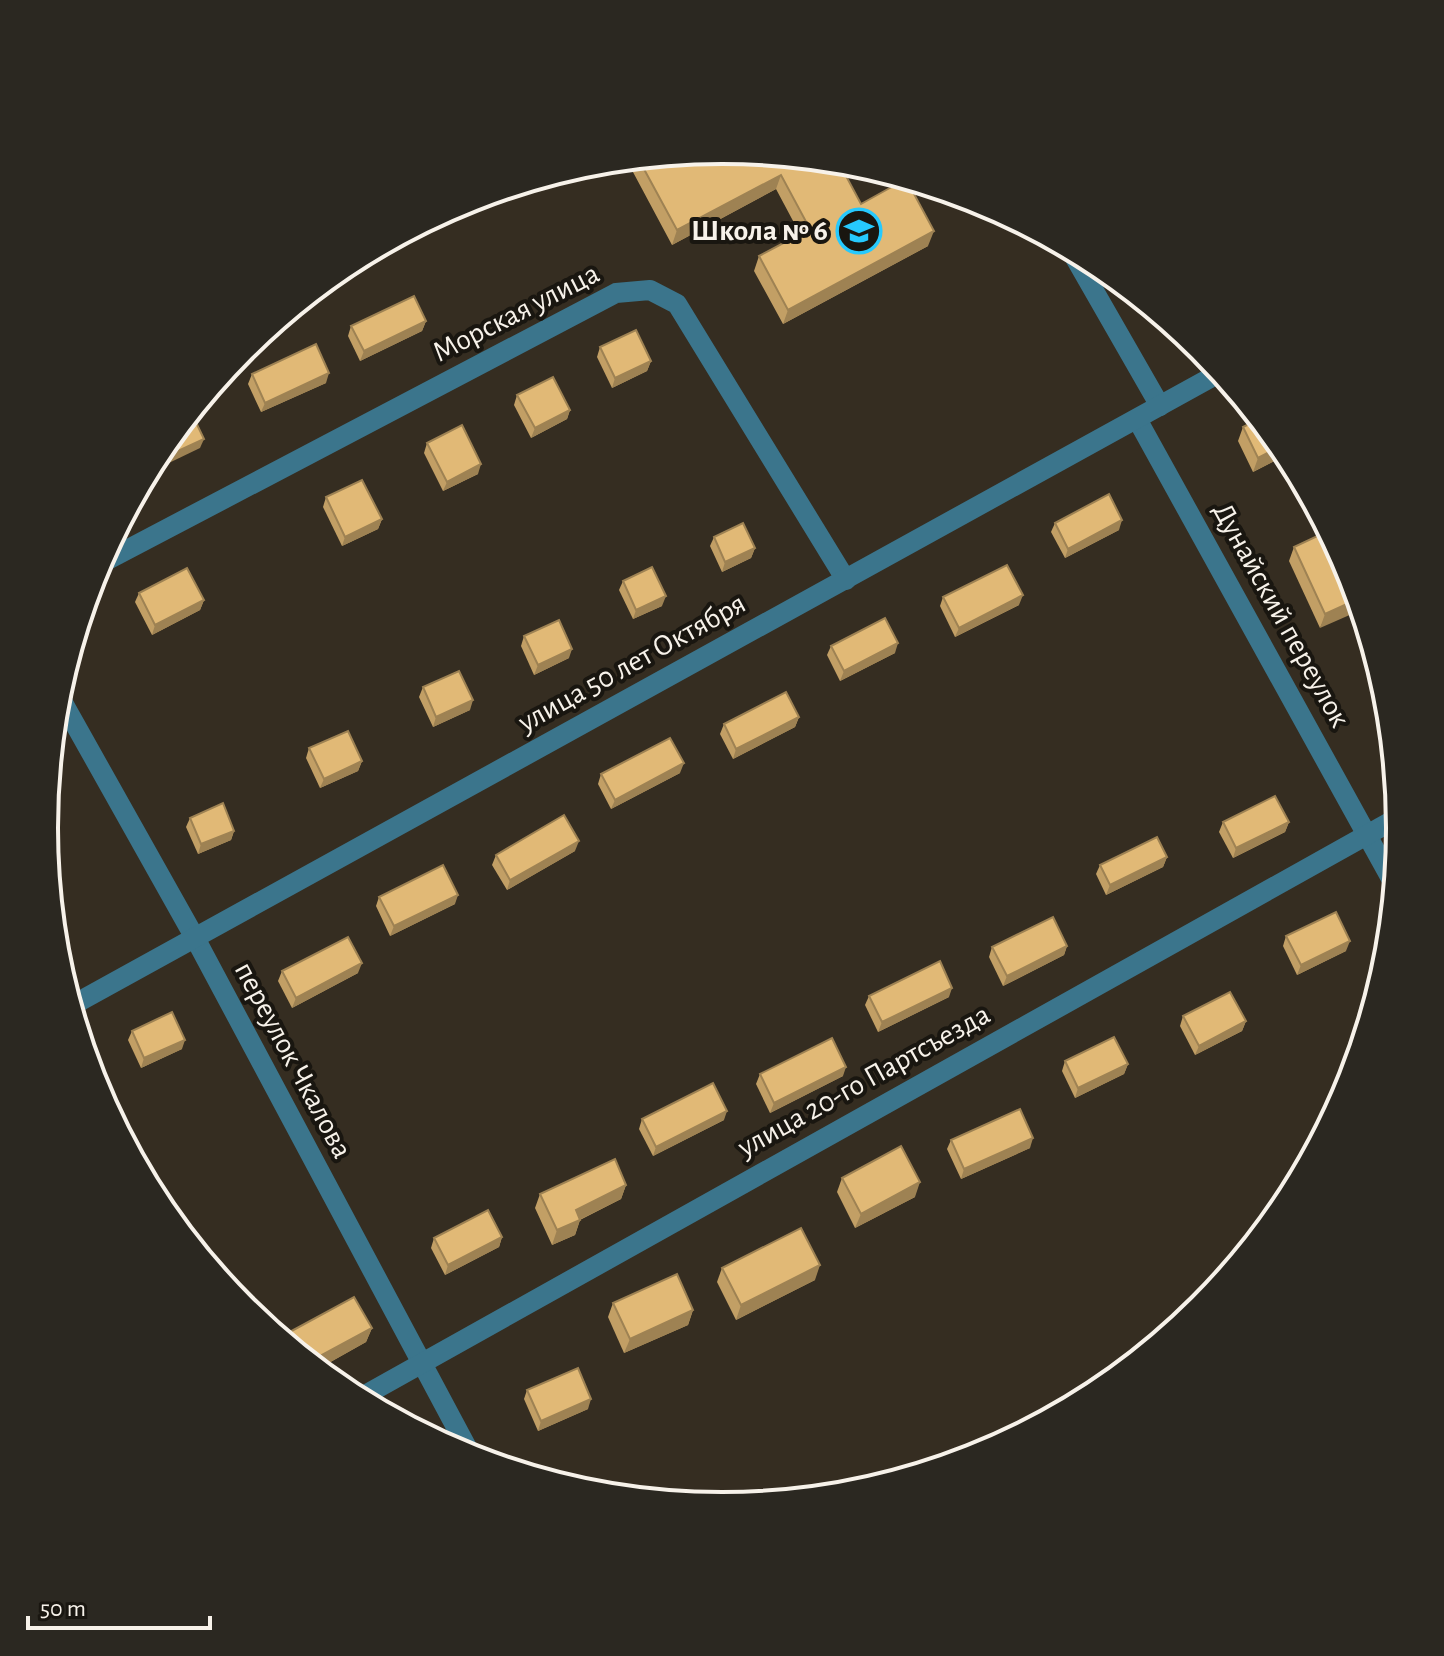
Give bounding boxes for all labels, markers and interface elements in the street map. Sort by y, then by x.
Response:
school or university icon: Школа № 6 [835,207,883,255]
place label: Школа № 6 [691,216,828,246]
street label: Морская улица [428,258,604,368]
street label: Дунайский переулок [1207,498,1355,732]
street label: улица 50 лет Октября [512,588,751,738]
street label: переулок Чкалова [229,957,357,1163]
street label: улица 20-го Партсъезда [732,999,995,1163]
scale bar [28,1580,210,1630]
text: 50 m [40,1597,86,1621]

